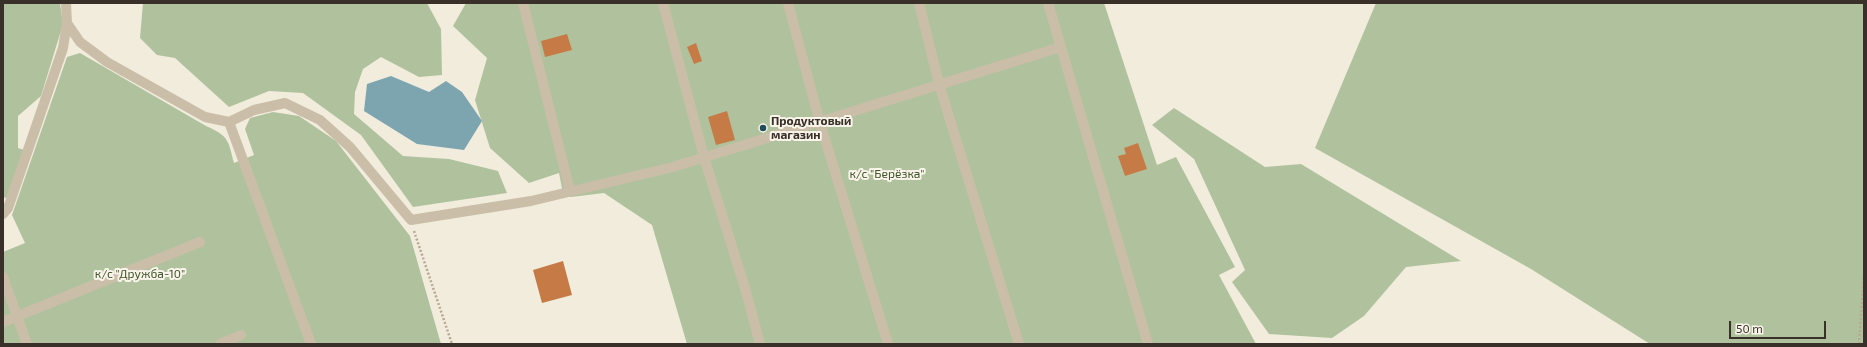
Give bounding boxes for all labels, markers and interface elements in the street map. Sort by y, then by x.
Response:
place label: Продуктовый магазин [771,114,851,142]
marker: Продуктовый магазин [758,123,768,133]
park label: к/с "Берёзка" [849,167,925,181]
park label: к/с "Дружба-10" [95,267,185,281]
scale bar [1731,313,1828,339]
text: 50 m [1736,321,1763,335]

